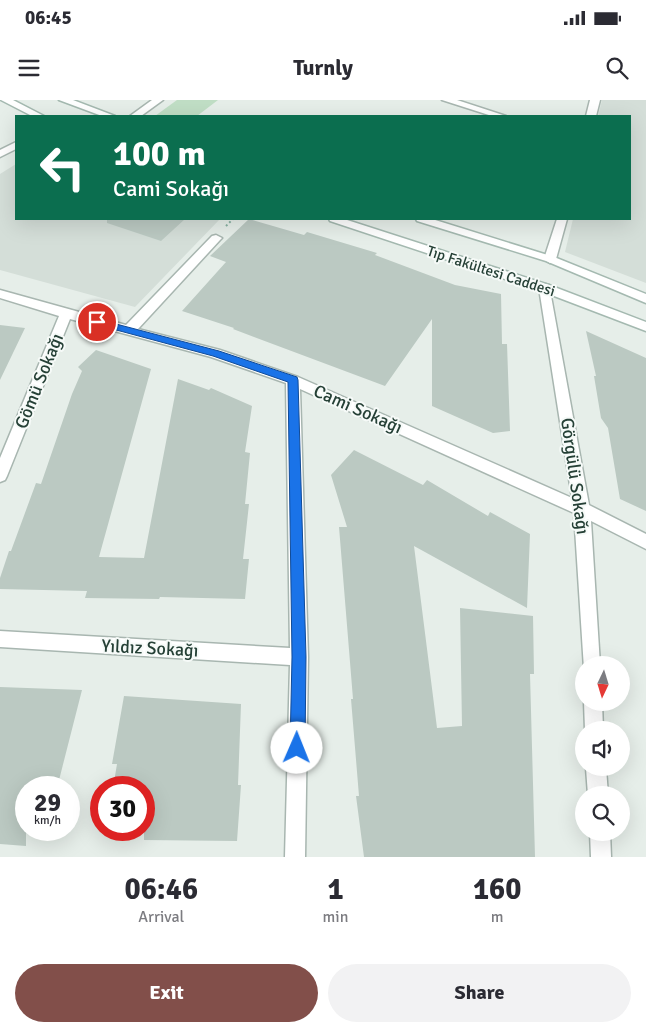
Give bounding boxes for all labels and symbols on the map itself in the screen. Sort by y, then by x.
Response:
street label: Tıp Fakültesi Caddesi [425,242,557,300]
pin [76,301,118,343]
street label: Gömü Sokağı [10,330,68,432]
street label: Cami Sokağı [310,380,406,438]
street label: Görgülü Sokağı [556,416,594,536]
street label: Yıldız Sokağı [101,634,199,662]
north arrow [575,656,630,711]
position arrow [270,721,322,773]
speed limit sign: 30 [90,776,155,841]

